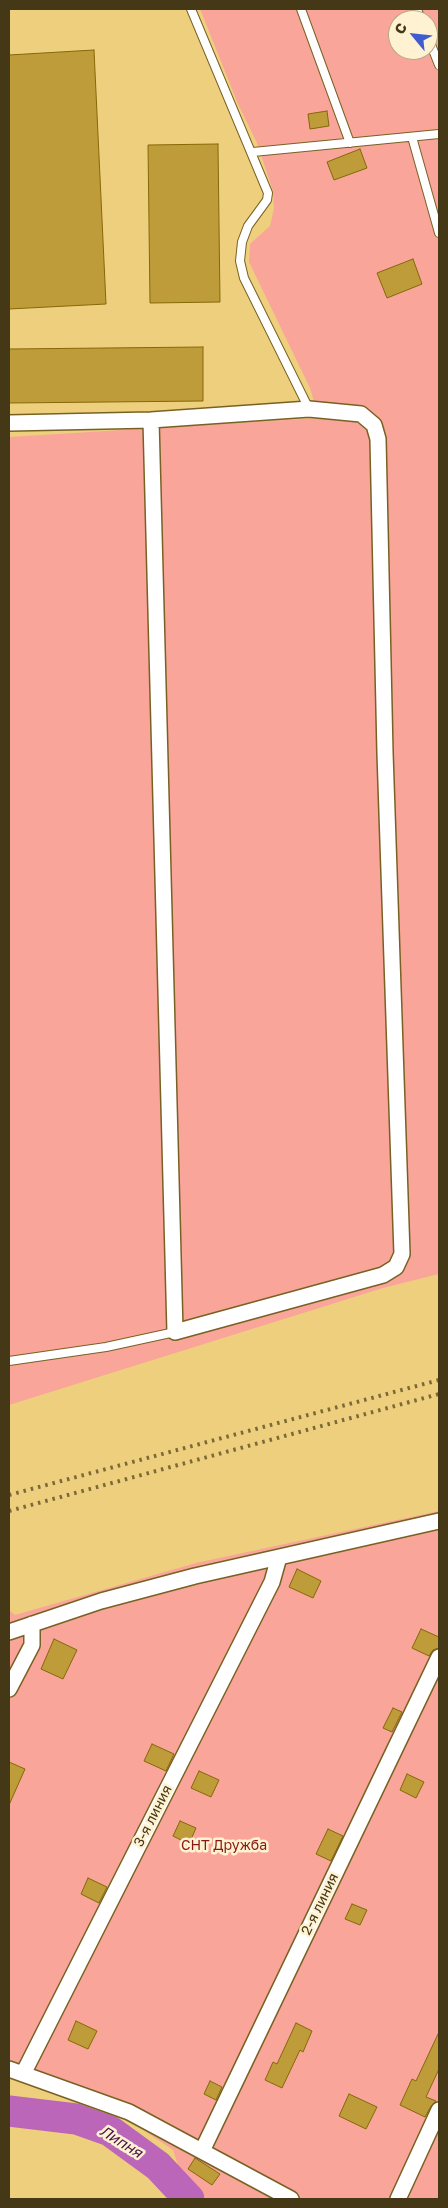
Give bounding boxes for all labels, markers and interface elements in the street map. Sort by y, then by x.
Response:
north arrow [388,10,438,60]
text: С [390,20,410,37]
street label: 3-я линия [130,1782,176,1850]
park label: СНТ Дружба [181,1838,267,1854]
street label: 2-я линия [298,1870,342,1938]
water label: Липня [96,2122,146,2162]

